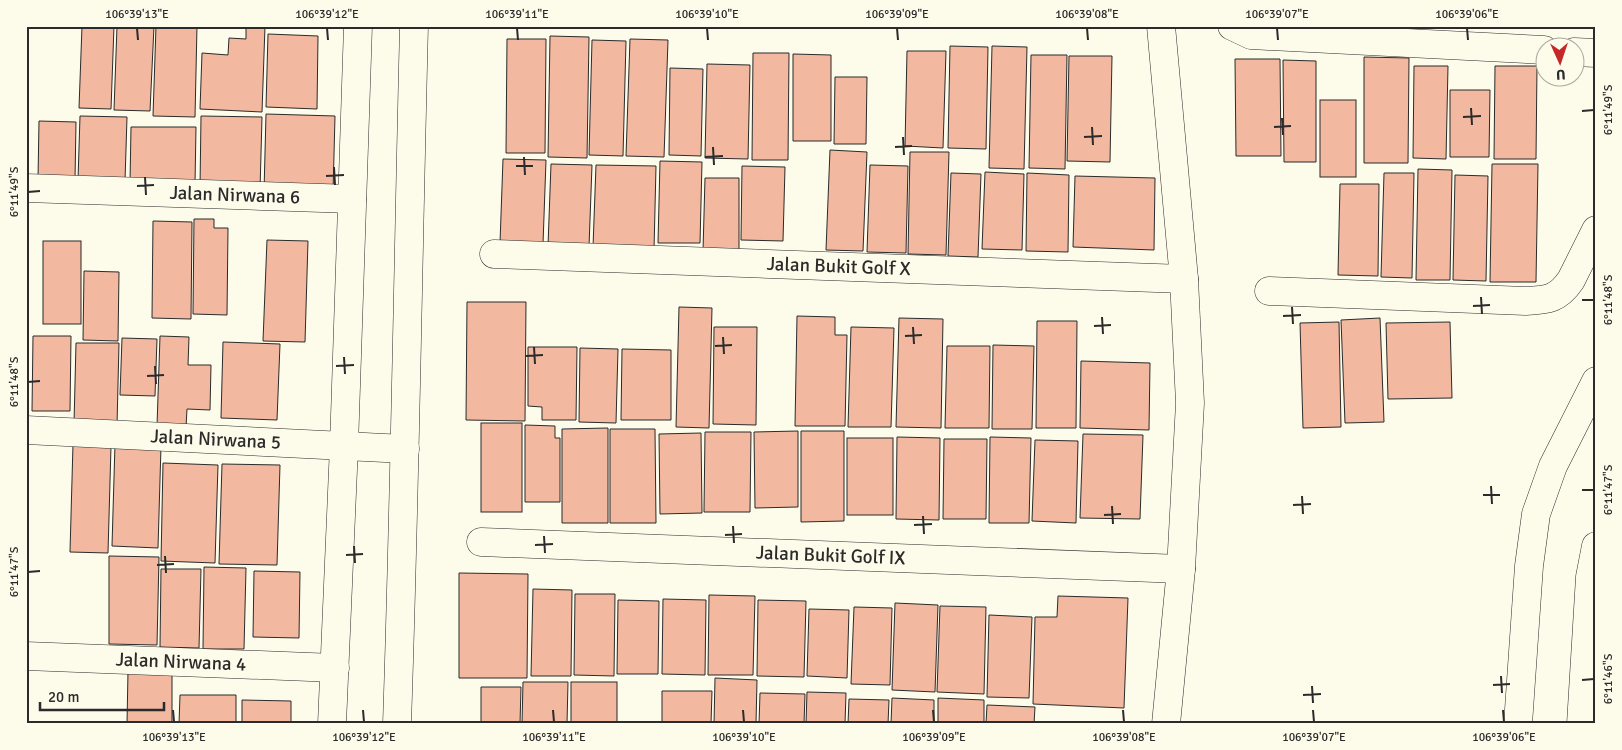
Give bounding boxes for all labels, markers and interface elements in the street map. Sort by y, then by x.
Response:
text: 106°39'13"E [105,7,169,22]
text: 106°39'12"E [295,7,359,22]
text: 106°39'11"E [485,7,549,22]
text: 106°39'10"E [675,7,739,22]
text: 106°39'09"E [865,7,929,22]
text: 106°39'08"E [1055,7,1119,22]
text: 106°39'07"E [1245,7,1309,22]
text: 106°39'06"E [1435,7,1499,22]
north arrow [1534,38,1584,88]
text: U [1555,66,1566,83]
text: 6°11'49"S [1601,84,1616,135]
text: 6°11'49"S [7,166,22,217]
street label: Jalan Nirwana 6 [169,181,301,209]
street label: Jalan Bukit Golf X [766,252,911,281]
text: 6°11'48"S [1601,274,1616,325]
text: 6°11'48"S [7,356,22,407]
street label: Jalan Nirwana 5 [150,424,282,455]
text: 6°11'47"S [1601,464,1616,515]
street label: Jalan Bukit Golf IX [756,541,906,570]
text: 6°11'47"S [7,546,22,597]
street label: Jalan Nirwana 4 [115,647,247,677]
text: 6°11'46"S [1601,653,1616,704]
scale bar [40,680,164,712]
text: 20 m [48,688,79,706]
text: 106°39'13"E [142,730,206,745]
text: 106°39'12"E [332,730,396,745]
text: 106°39'11"E [522,730,586,745]
text: 106°39'10"E [712,730,776,745]
text: 106°39'09"E [902,730,966,745]
text: 106°39'08"E [1092,730,1156,745]
text: 106°39'07"E [1282,730,1346,745]
text: 106°39'06"E [1472,730,1536,745]

